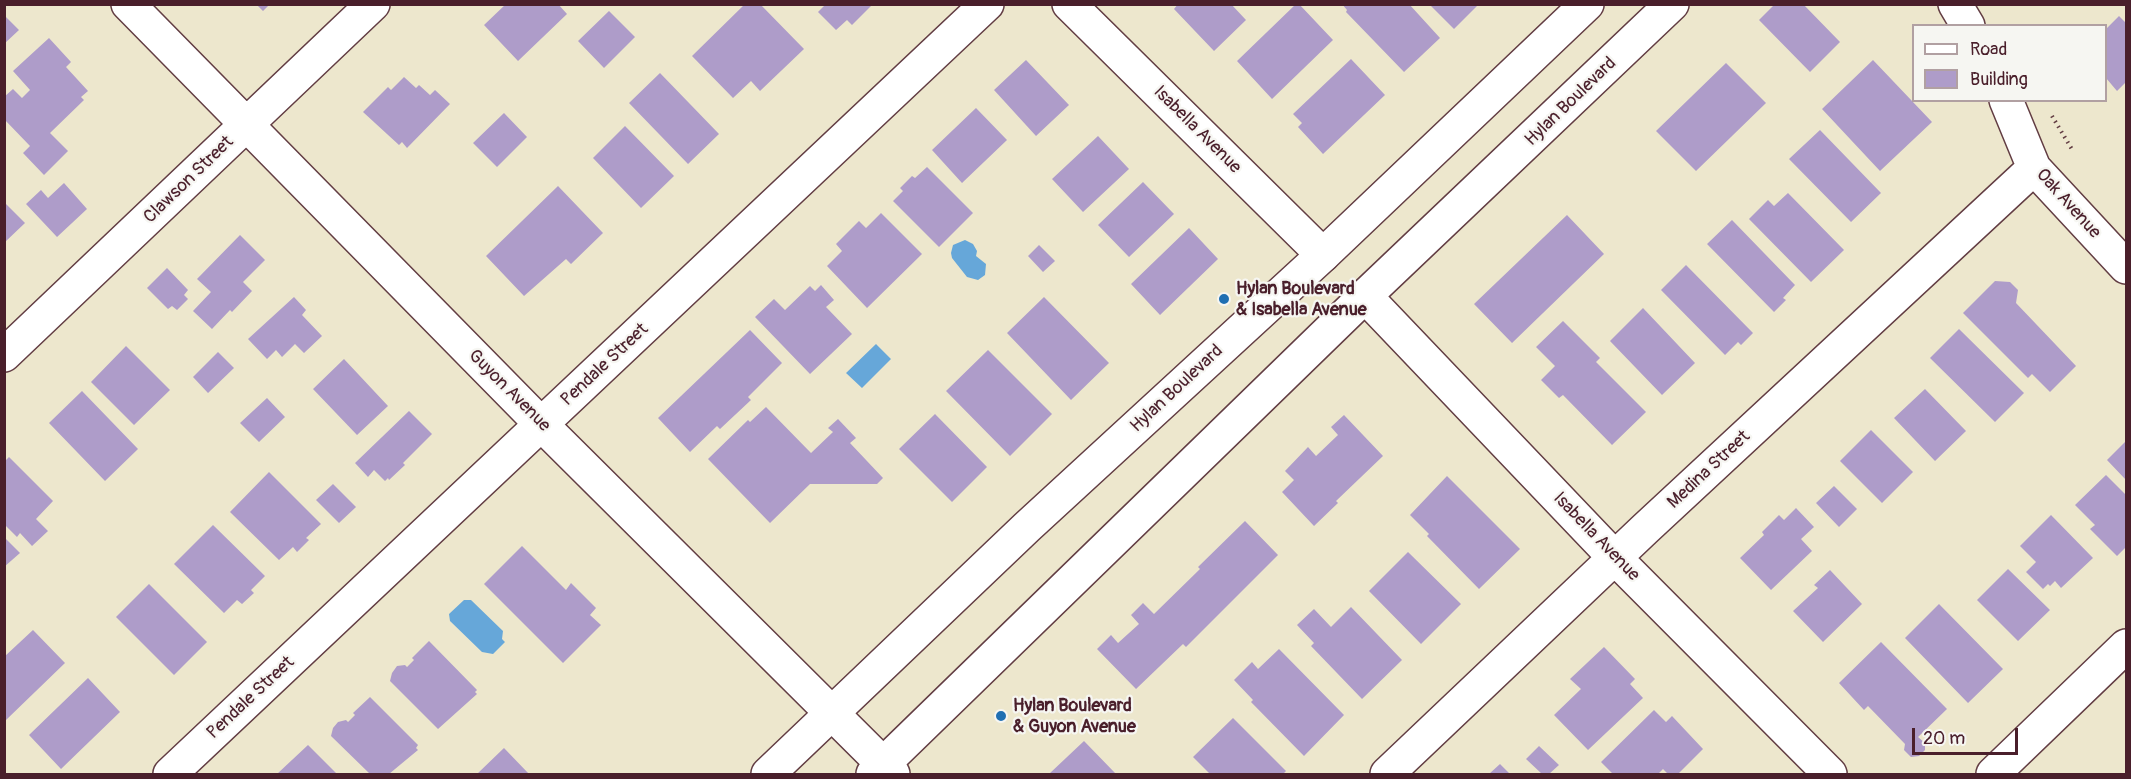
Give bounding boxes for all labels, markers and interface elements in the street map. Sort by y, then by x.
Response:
legend [1912,24,2107,102]
text: Road [1970,38,2007,61]
street label: Hylan Boulevard [1521,53,1621,151]
text: Building [1970,68,2028,91]
street label: Isabella Avenue [1149,82,1245,178]
street label: Clawson Street [140,132,238,228]
street label: Oak Avenue [2031,165,2105,243]
place label: Hylan Boulevard & Isabella Avenue [1236,278,1367,320]
marker: Hylan Boulevard & Isabella Avenue [1217,292,1231,306]
street label: Pendale Street [557,319,653,411]
street label: Hylan Boulevard [1126,341,1228,437]
street label: Guyon Avenue [463,345,555,437]
street label: Medina Street [1663,426,1755,514]
street label: Isabella Avenue [1548,488,1644,586]
street label: Pendale Street [203,652,299,744]
place label: Hylan Boulevard & Guyon Avenue [1013,695,1136,738]
marker: Hylan Boulevard & Guyon Avenue [994,709,1008,723]
scale bar [1915,716,2022,754]
text: 20 m [1923,727,1965,750]

